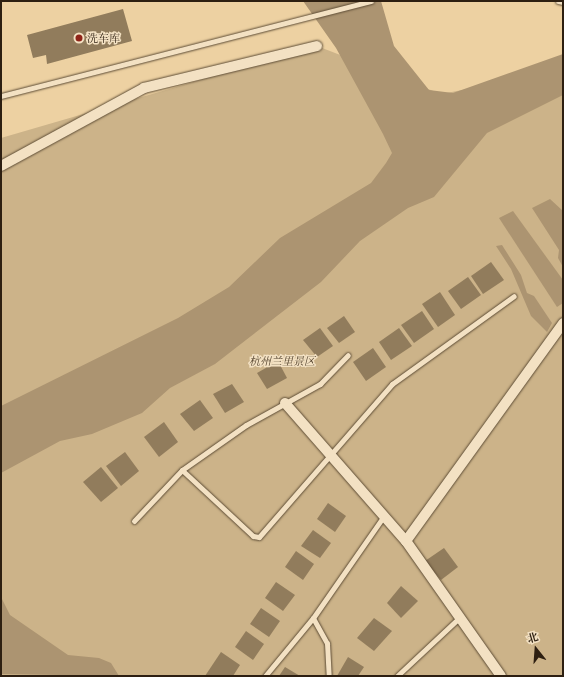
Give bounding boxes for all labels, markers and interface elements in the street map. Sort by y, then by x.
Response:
place label: 洗车库 [87,31,120,45]
marker: 洗车库 [74,33,84,43]
park label: 杭州兰里景区 [249,354,315,368]
north arrow [516,629,556,669]
text: 北 [525,629,540,646]

